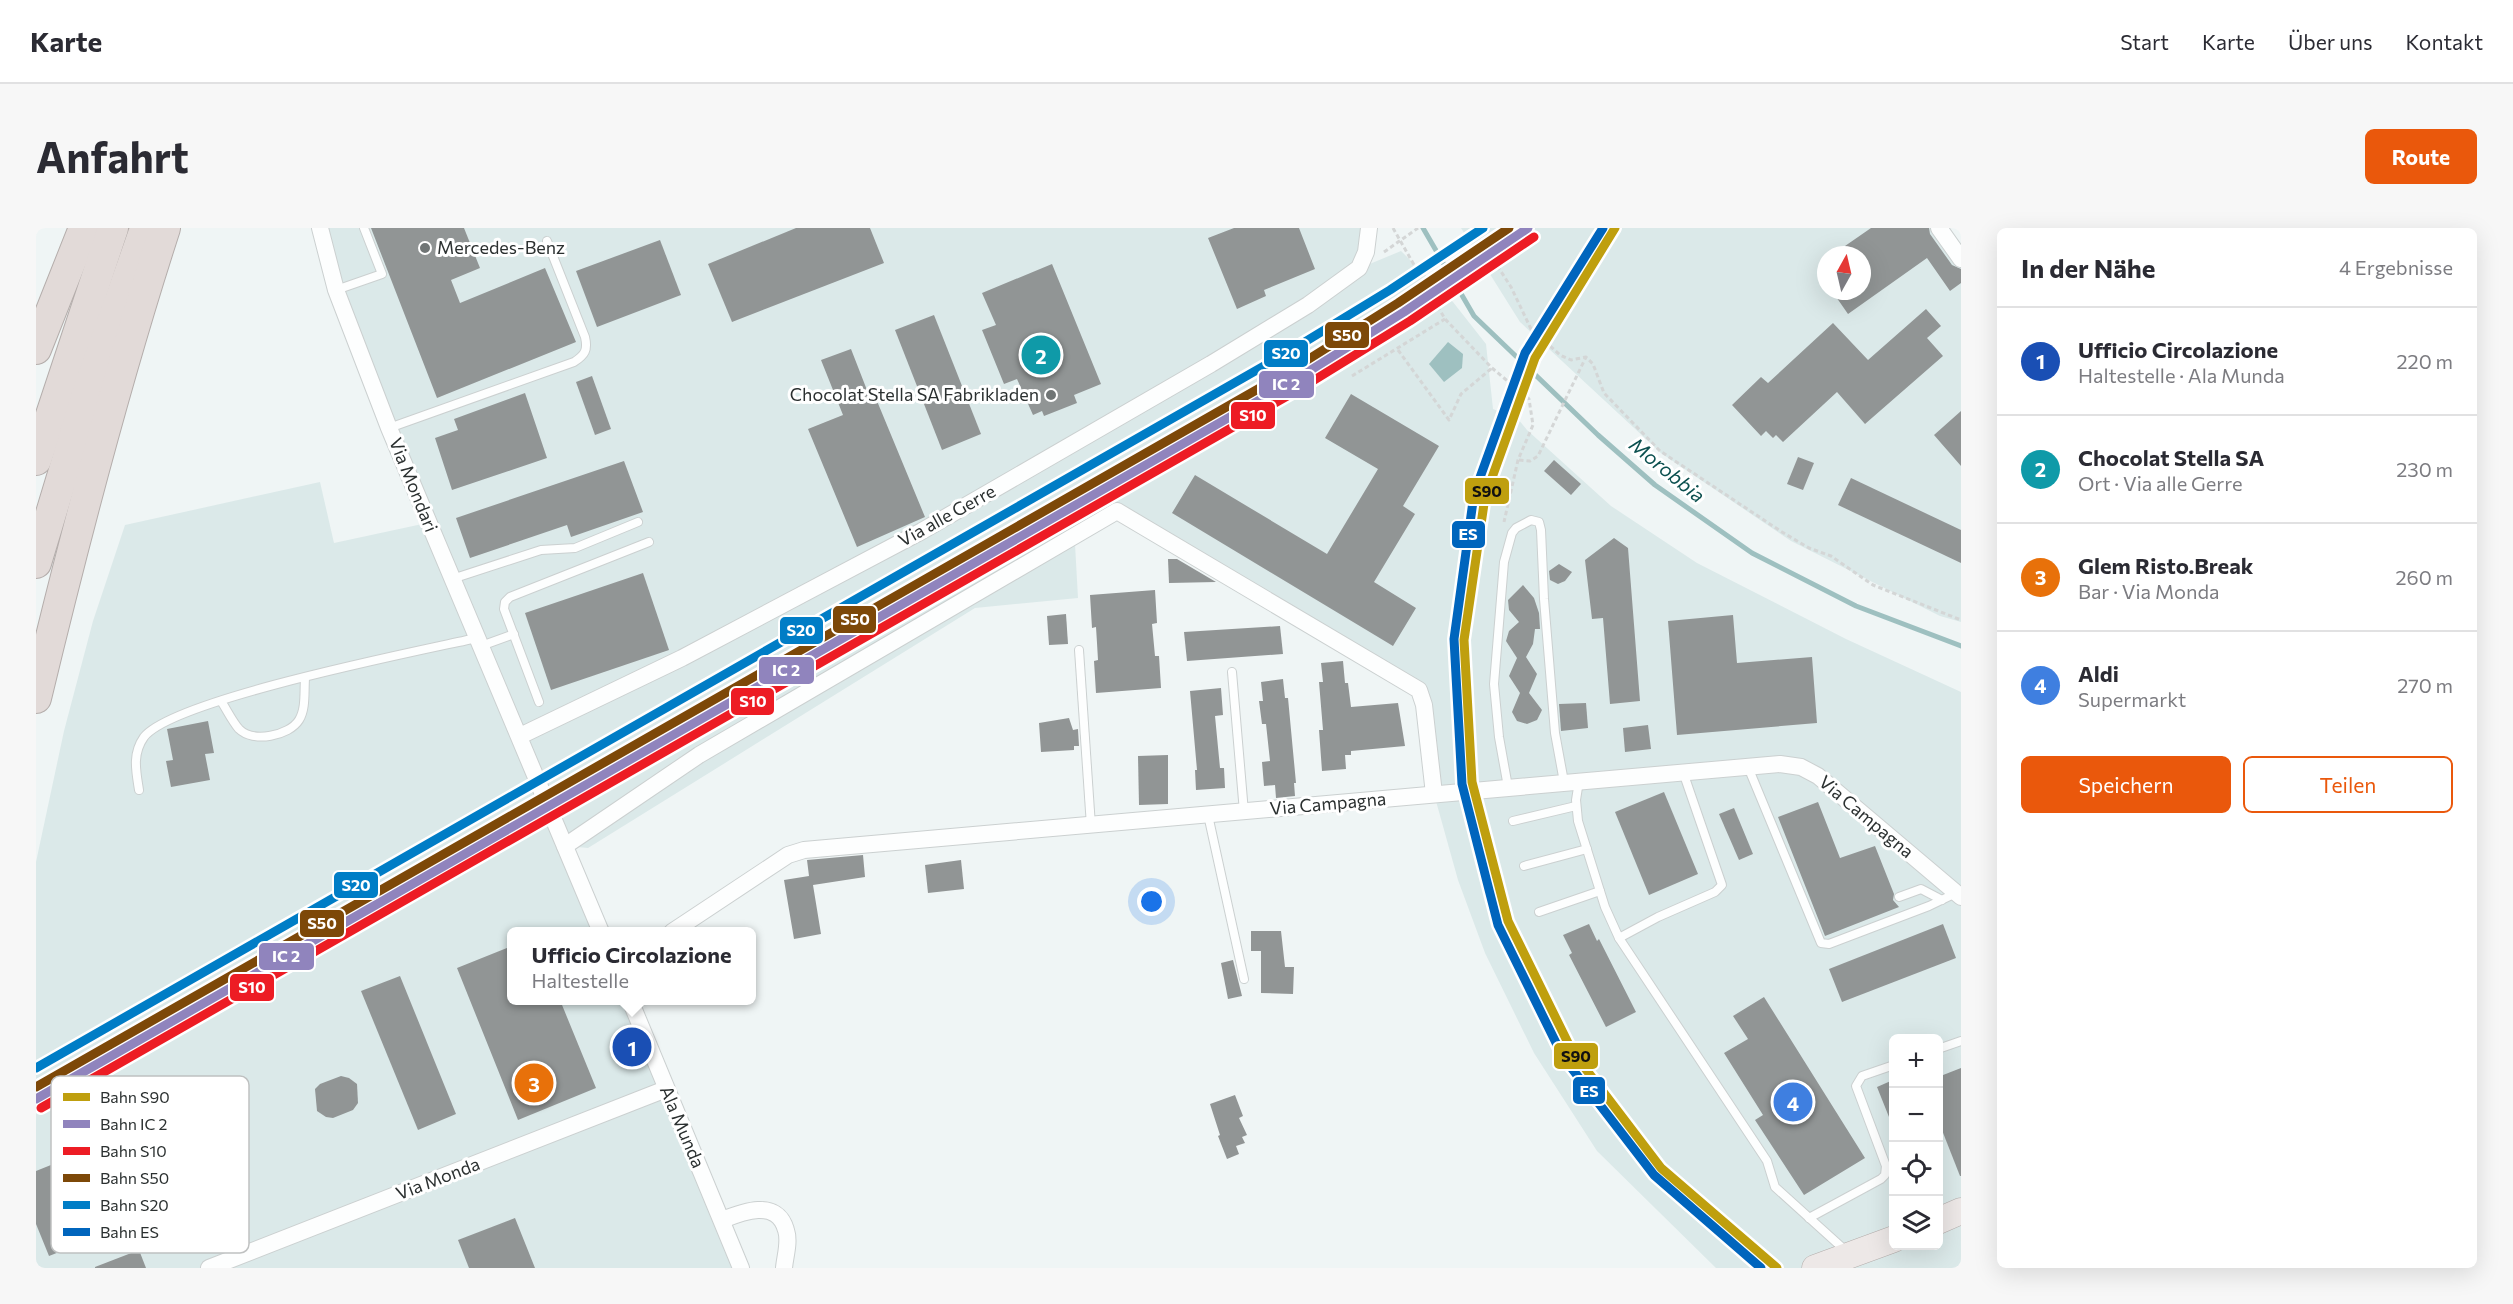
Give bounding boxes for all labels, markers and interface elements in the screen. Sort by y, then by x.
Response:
text: Karte [30,24,102,58]
text: Start [2120,29,2169,54]
text: Karte [2202,29,2255,54]
text: Über uns [2288,29,2372,54]
text: Kontakt [2405,29,2483,54]
button: Route [2365,129,2477,184]
text: Anfahrt [36,130,189,182]
place label: Mercedes-Benz [437,236,565,258]
marker: Mercedes-Benz [418,241,432,255]
north arrow [1817,246,1871,300]
text: In der Nähe [2021,252,2156,283]
text: 4 Ergebnisse [2339,255,2453,279]
line badge: S50 [1324,321,1370,349]
text: S50 [1332,325,1362,344]
pin: 2 [1022,332,1060,378]
text: Ufficio Circolazione [2078,336,2278,363]
line badge: S20 [1263,339,1309,368]
text: S20 [1271,343,1301,362]
text: 1 [2036,349,2045,373]
text: 220 m [2397,349,2453,373]
text: Haltestelle · Ala Munda [2078,363,2285,387]
line badge: IC 2 [1258,370,1315,399]
text: IC 2 [1272,374,1300,393]
place label: Chocolat Stella SA Fabrikladen [790,383,1039,405]
marker: Chocolat Stella SA Fabrikladen [1044,388,1058,402]
line badge: S10 [1230,401,1276,430]
text: S10 [1239,405,1267,424]
water label: Morobbia [1625,432,1710,507]
street label: Via Mondari [385,434,443,535]
text: Chocolat Stella SA [2078,444,2264,471]
text: 2 [2035,457,2046,481]
text: 230 m [2396,457,2453,481]
text: Ort · Via alle Gerre [2078,471,2242,495]
line badge: S90 [1464,477,1510,505]
street label: Via alle Gerre [894,479,999,551]
text: S90 [1472,481,1502,500]
line badge: ES [1451,520,1486,549]
text: ES [1458,524,1478,543]
text: Glem Risto.Break [2078,552,2253,579]
text: 3 [2035,565,2046,589]
text: 260 m [2395,565,2453,589]
text: Bar · Via Monda [2078,579,2219,603]
line badge: S50 [832,605,877,634]
text: S50 [840,609,870,628]
line badge: S20 [779,616,824,645]
text: S20 [786,620,816,639]
line badge: IC 2 [758,656,815,685]
text: IC 2 [772,660,800,679]
text: Aldi [2078,660,2119,687]
text: 4 [2034,673,2047,697]
text: 270 m [2397,673,2453,697]
line badge: S10 [730,687,775,716]
text: Supermarkt [2078,687,2186,711]
text: S10 [739,691,767,710]
button: Speichern [2021,756,2231,813]
button: Teilen [2243,756,2453,813]
street label: Via Campagna [1815,770,1918,862]
street label: Via Campagna [1269,787,1387,819]
line badge: S20 [333,871,379,899]
text: S20 [341,875,371,894]
your location [1137,887,1166,916]
line badge: S50 [299,909,345,938]
text: S50 [307,913,337,932]
popup [507,927,756,1005]
text: Ufficio Circolazione [532,941,731,968]
line badge: IC 2 [258,942,315,971]
text: IC 2 [272,946,300,965]
text: Haltestelle [532,968,629,992]
line badge: S10 [229,973,275,1002]
text: S10 [238,977,266,996]
pin: 1 [612,1024,652,1070]
map controls [1889,1034,1943,1250]
button: + [1889,1034,1943,1088]
line badge: S90 [1553,1042,1599,1070]
text: S90 [1561,1046,1591,1065]
pin: 3 [514,1060,554,1106]
legend [51,1076,249,1253]
line badge: ES [1572,1076,1606,1105]
pin: 4 [1774,1080,1812,1124]
text: ES [1579,1081,1599,1100]
street label: Ala Munda [656,1082,710,1171]
text: Bahn S90 [100,1087,170,1106]
button: − [1889,1088,1943,1142]
text: Bahn IC 2 [100,1114,168,1133]
text: Bahn S10 [100,1141,167,1160]
button: locate [1889,1142,1943,1196]
street label: Via Monda [393,1152,483,1204]
text: Bahn S50 [100,1168,169,1187]
text: Bahn S20 [100,1195,169,1214]
button: layers [1889,1196,1943,1250]
text: Bahn ES [100,1222,159,1241]

